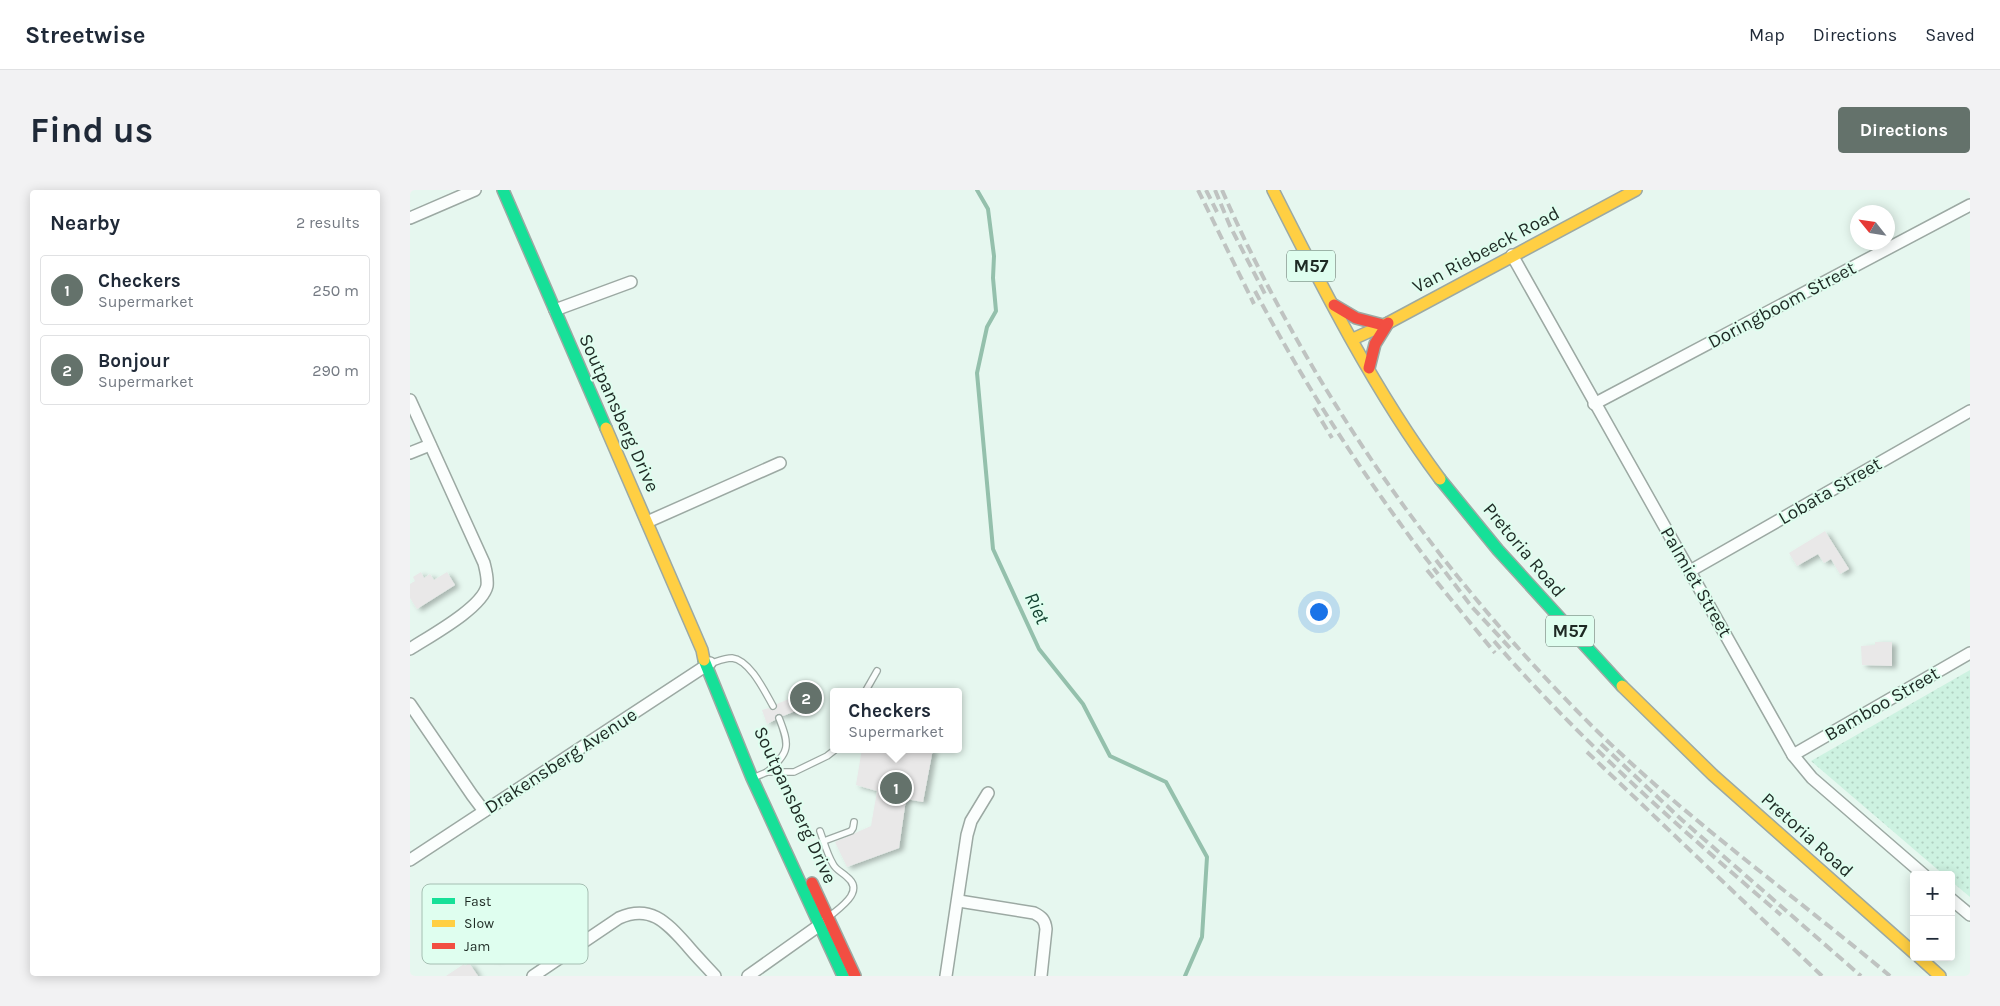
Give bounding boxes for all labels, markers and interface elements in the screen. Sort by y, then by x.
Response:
text: Streetwise [25,21,146,49]
text: Map [1749,24,1785,46]
text: Directions [1813,24,1897,46]
text: Saved [1925,24,1975,46]
button: Directions [1838,107,1970,153]
text: Find us [30,110,153,151]
street label: Van Riebeeck Road [1409,202,1563,298]
north arrow [1850,205,1895,250]
text: Nearby [50,211,120,235]
text: 2 results [296,213,360,232]
road number: M57 [1287,250,1335,282]
street label: Doringboom Street [1704,257,1860,353]
text: Checkers [98,270,181,292]
text: 1 [64,281,70,300]
text: 250 m [312,281,359,300]
text: Supermarket [98,292,194,311]
street label: Soutpansberg Drive [574,331,664,495]
text: Bonjour [98,350,169,372]
text: 2 [62,361,72,380]
text: 290 m [312,361,359,380]
text: Supermarket [98,372,194,391]
street label: Lobata Street [1775,453,1885,529]
street label: Pretoria Road [1478,499,1570,601]
street label: Palmiet Street [1656,523,1736,641]
water label: Riet [1020,588,1054,628]
your location [1306,599,1332,625]
road number: M57 [1546,616,1594,646]
street label: Bamboo Street [1821,662,1943,746]
pin: 2 [790,679,822,717]
popup [830,688,962,753]
text: Checkers [848,700,931,722]
street label: Drakensberg Avenue [481,704,641,818]
text: Supermarket [848,722,944,741]
street label: Soutpansberg Drive [749,723,841,887]
pin: 1 [880,769,912,807]
street label: Pretoria Road [1757,788,1857,882]
map controls [1910,871,1955,961]
button: + [1910,871,1955,916]
legend [422,884,588,964]
text: Fast [464,893,491,910]
text: Slow [464,915,494,932]
button: − [1910,916,1955,961]
text: Jam [464,938,490,955]

